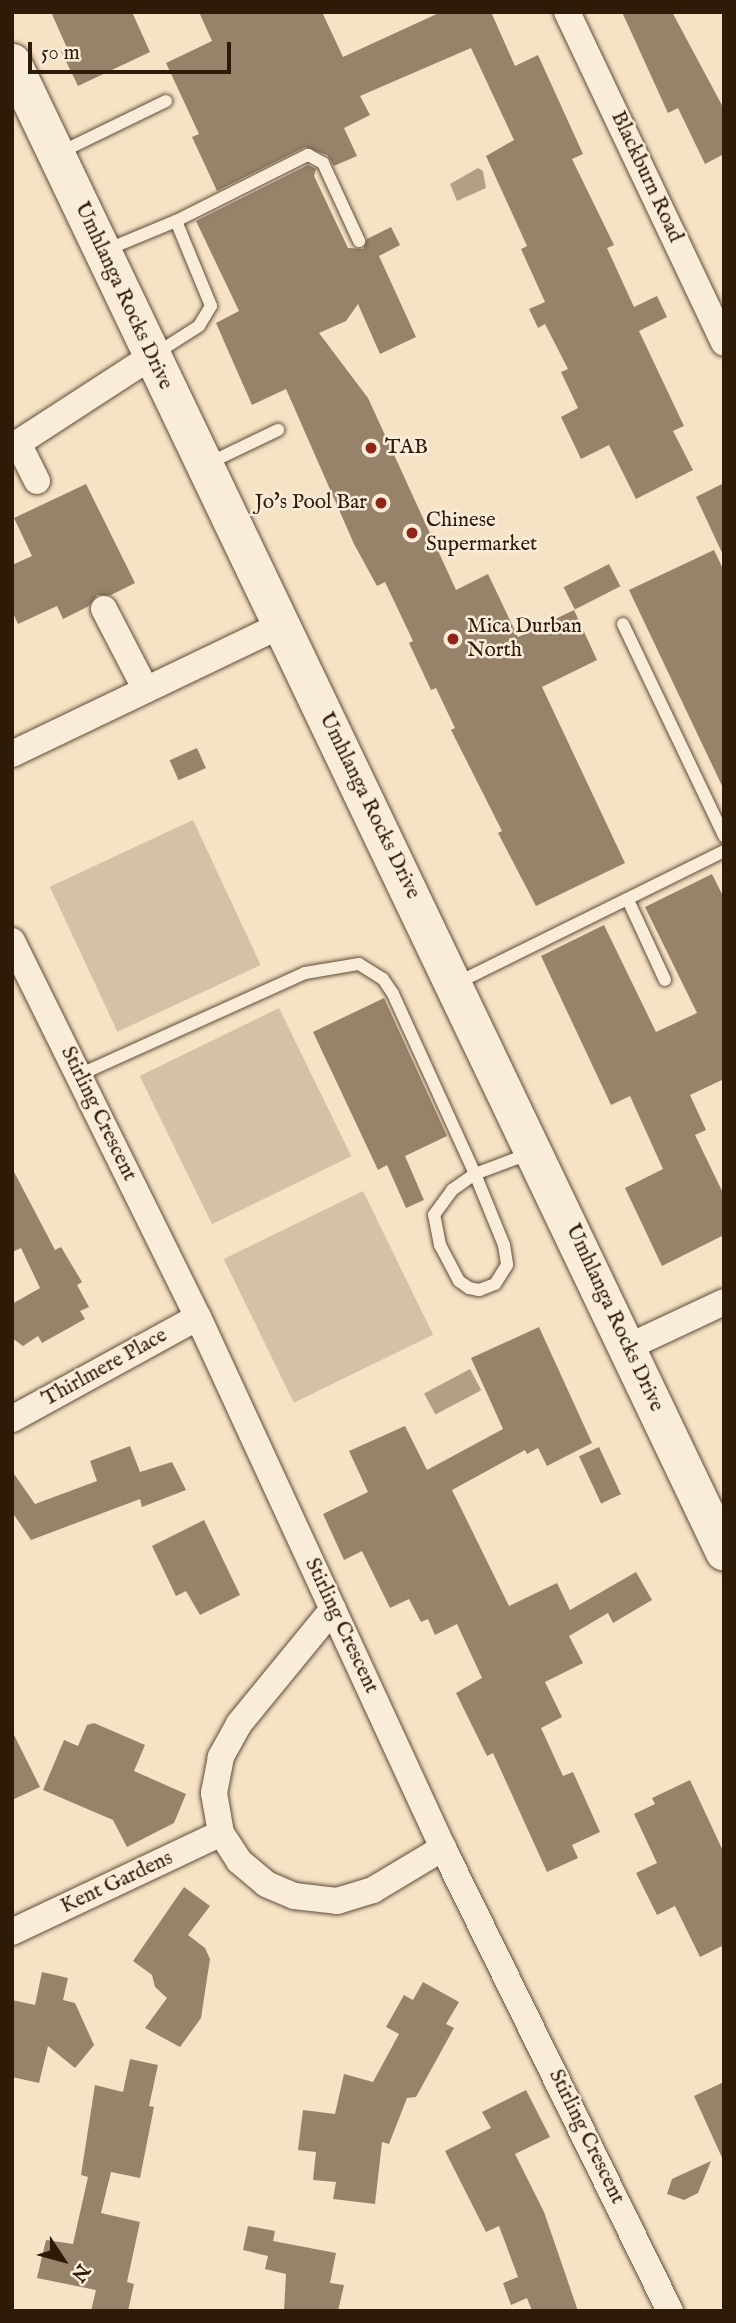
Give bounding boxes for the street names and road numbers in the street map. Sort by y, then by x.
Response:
street label: Blackburn Road [605,107,687,247]
street label: Umhlanga Rocks Drive [68,198,178,394]
street label: Umhlanga Rocks Drive [313,709,425,903]
street label: Stirling Crescent [55,1043,141,1185]
street label: Umhlanga Rocks Drive [559,1220,669,1416]
street label: Thirlmere Place [38,1323,172,1413]
street label: Stirling Crescent [299,1554,383,1698]
street label: Kent Gardens [57,1846,177,1920]
street label: Stirling Crescent [543,2066,629,2208]

